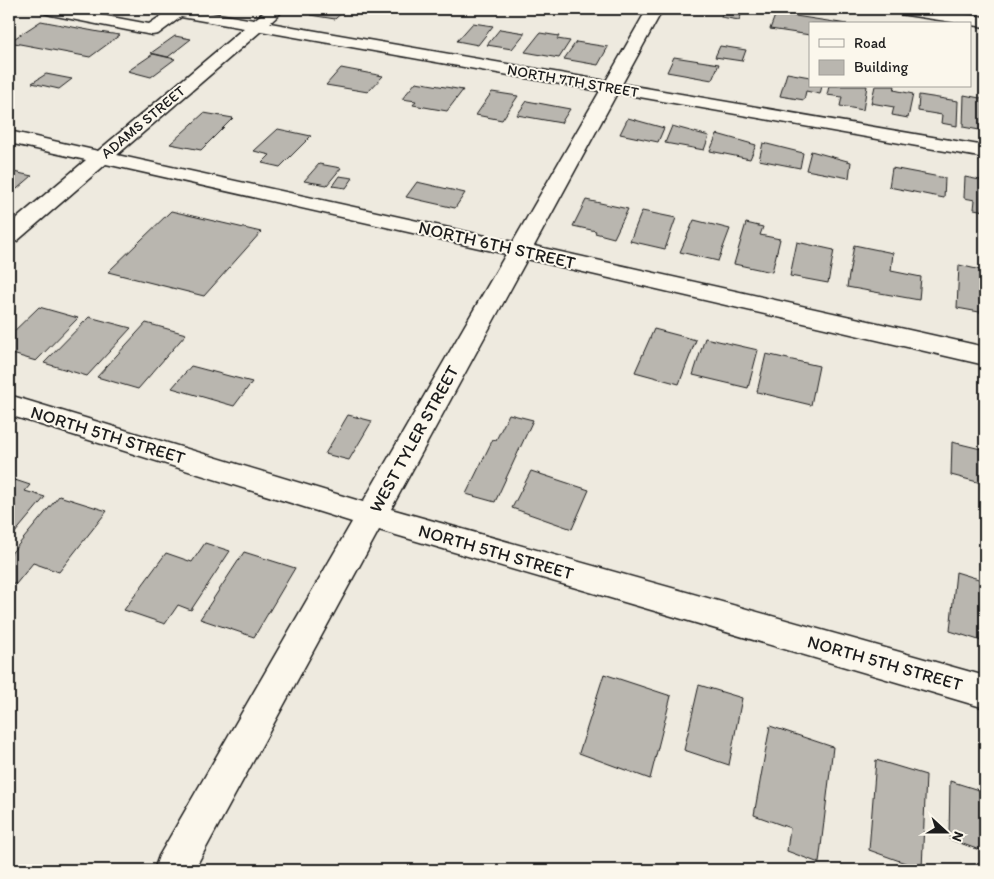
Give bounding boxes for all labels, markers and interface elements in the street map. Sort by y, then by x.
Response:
legend [809,22,972,88]
text: Road [854,34,887,52]
text: Building [854,58,908,76]
street label: NORTH 7TH STREET [506,61,641,102]
street label: ADAMS STREET [97,81,189,162]
street label: NORTH 6TH STREET [416,216,578,274]
street label: WEST TYLER STREET [364,361,464,517]
street label: NORTH 5TH STREET [28,401,188,469]
street label: NORTH 5TH STREET [416,519,576,585]
street label: NORTH 5TH STREET [805,630,965,696]
north arrow [922,806,972,856]
text: N [948,829,967,844]

